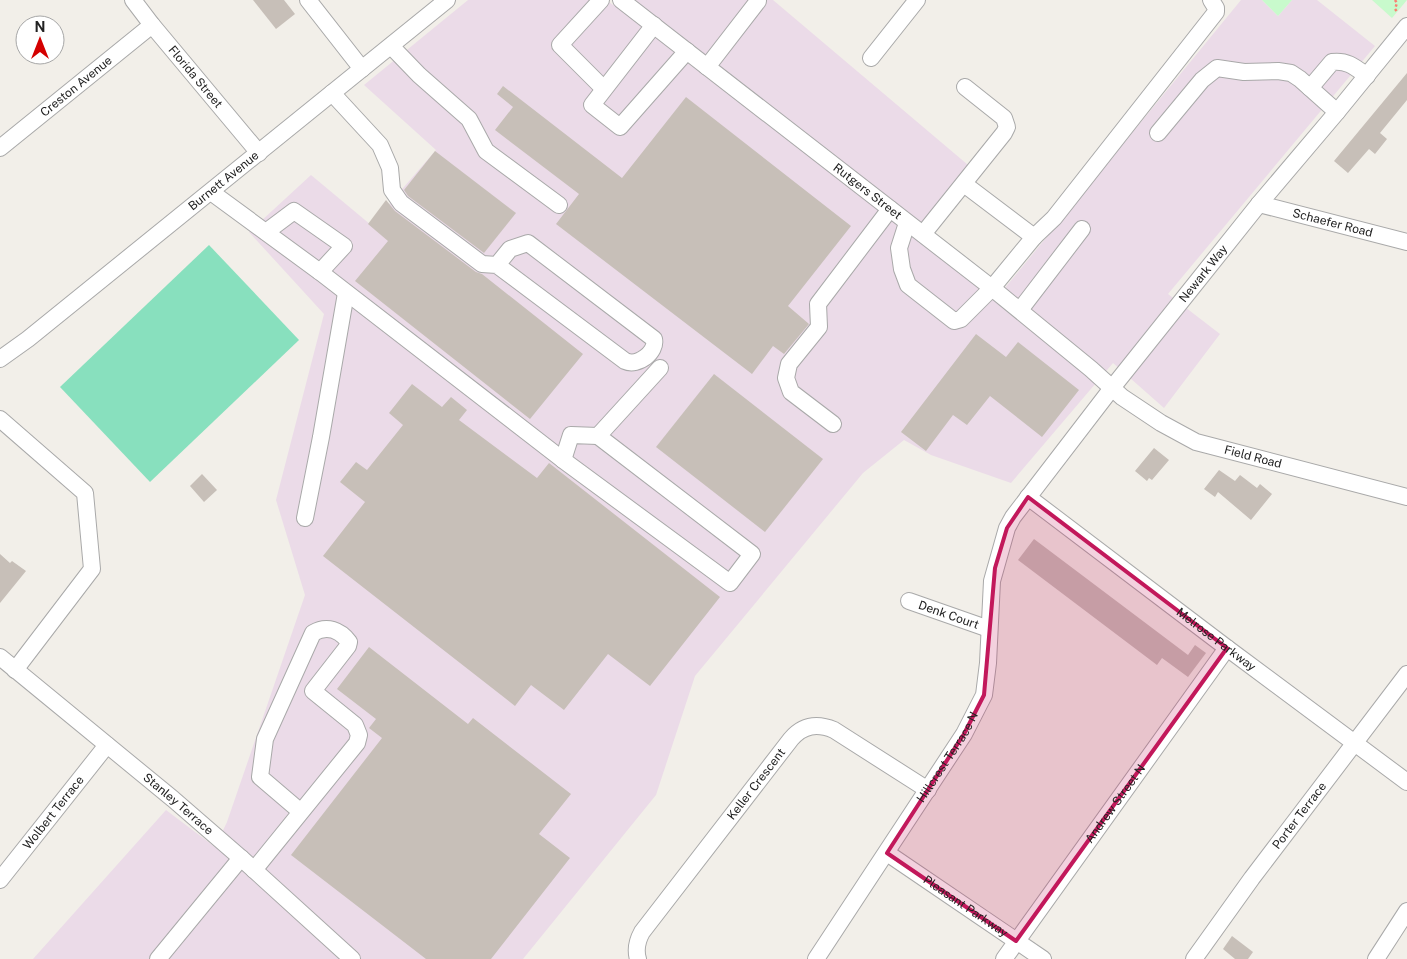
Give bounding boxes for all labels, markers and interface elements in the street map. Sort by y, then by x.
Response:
north arrow [15,15,65,65]
text: N [35,19,45,35]
street label: Florida Street [165,43,226,111]
street label: Creston Avenue [38,53,115,119]
street label: Burnett Avenue [186,148,262,213]
street label: Rutgers Street [831,160,905,222]
street label: Schaefer Road [1291,206,1374,240]
street label: Newark Way [1176,242,1231,305]
street label: Field Road [1223,443,1283,471]
street label: Denk Court [917,598,981,632]
street label: Melrose Parkway [1174,605,1259,674]
street label: Hillcrest Terrace N [914,709,981,805]
street label: Keller Crescent [724,745,788,822]
street label: Andrew Street N [1082,762,1148,846]
street label: Stanley Terrace [140,770,216,838]
street label: Wolbert Terrace [20,773,87,852]
street label: Porter Terrace [1270,779,1329,852]
street label: Pleasant Parkway [921,873,1011,940]

